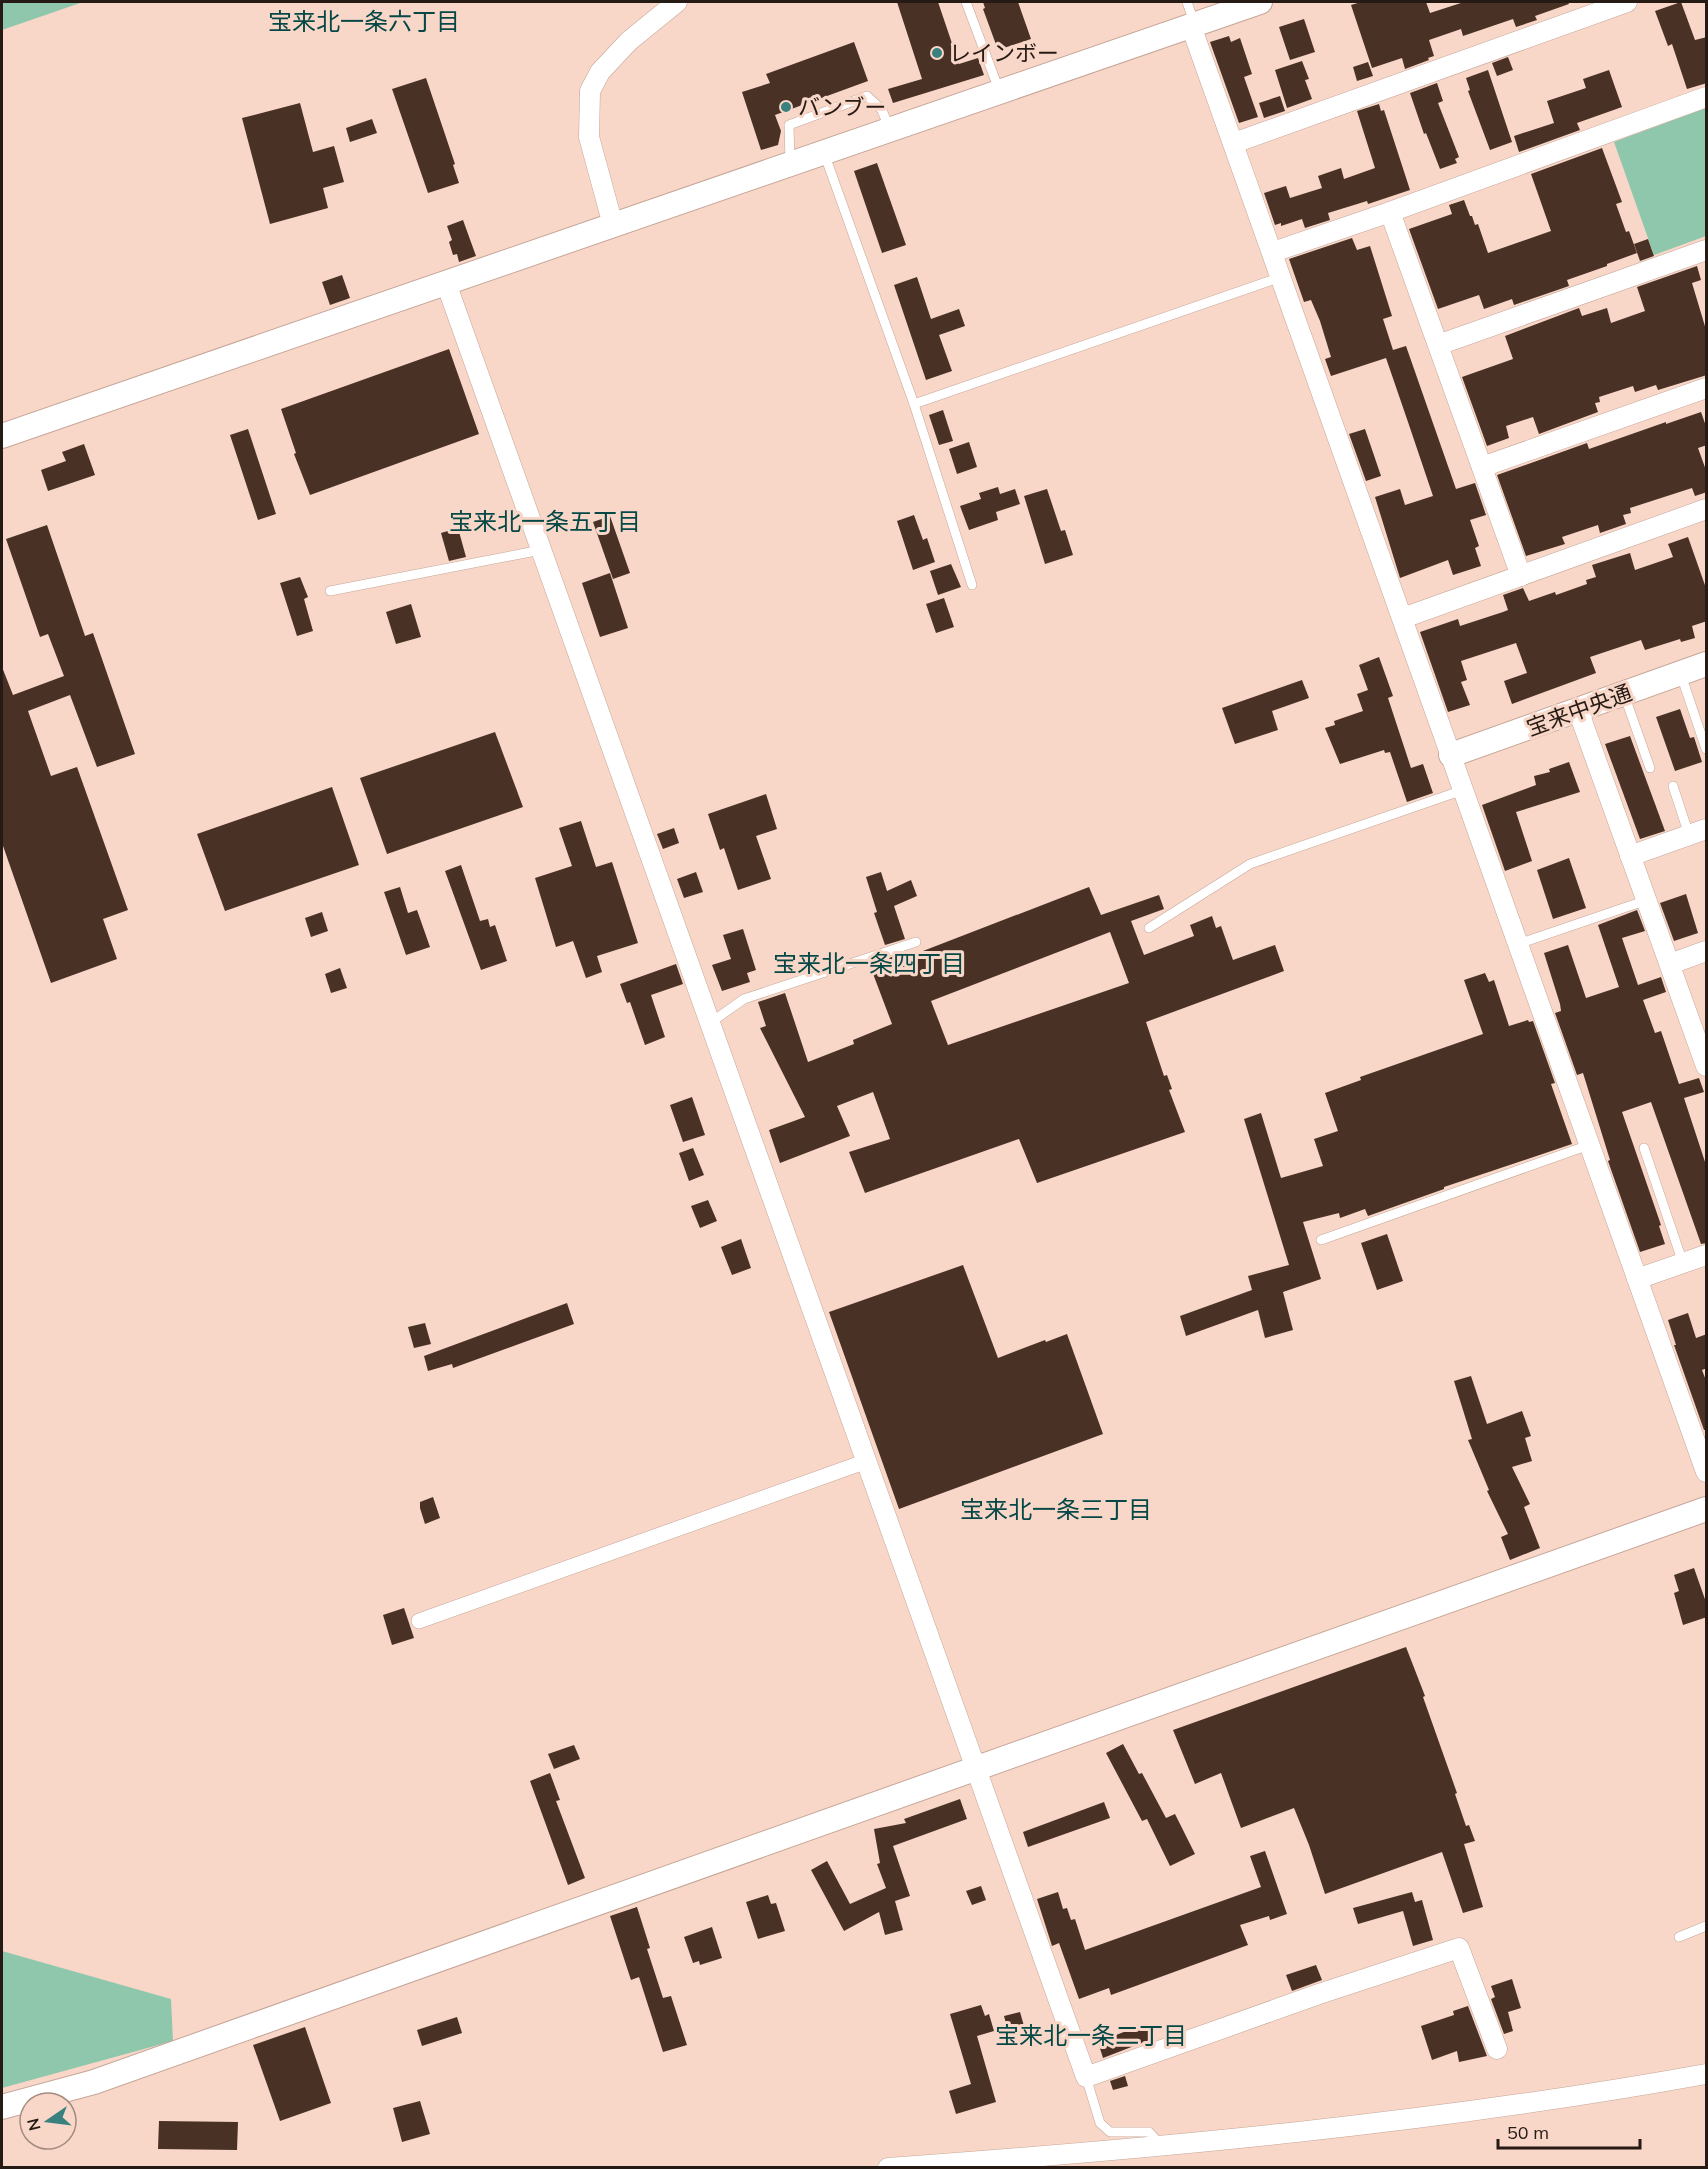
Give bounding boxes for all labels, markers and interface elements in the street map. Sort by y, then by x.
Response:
district label: 宝来北一条六丁目 [268,6,460,36]
place label: レインボー [949,39,1059,67]
marker: レインボー [930,46,944,60]
place label: バンブー [798,93,886,121]
marker: バンブー [779,100,793,114]
district label: 宝来北一条五丁目 [449,506,641,536]
street label: 宝来中央通 [1523,678,1635,742]
district label: 宝来北一条四丁目 [773,948,965,978]
district label: 宝来北一条三丁目 [960,1494,1152,1524]
district label: 宝来北一条二丁目 [995,2020,1187,2050]
north arrow [18,2091,78,2151]
scale bar [1498,2112,1640,2150]
text: N [22,2116,45,2133]
text: 50 m [1507,2121,1549,2144]

